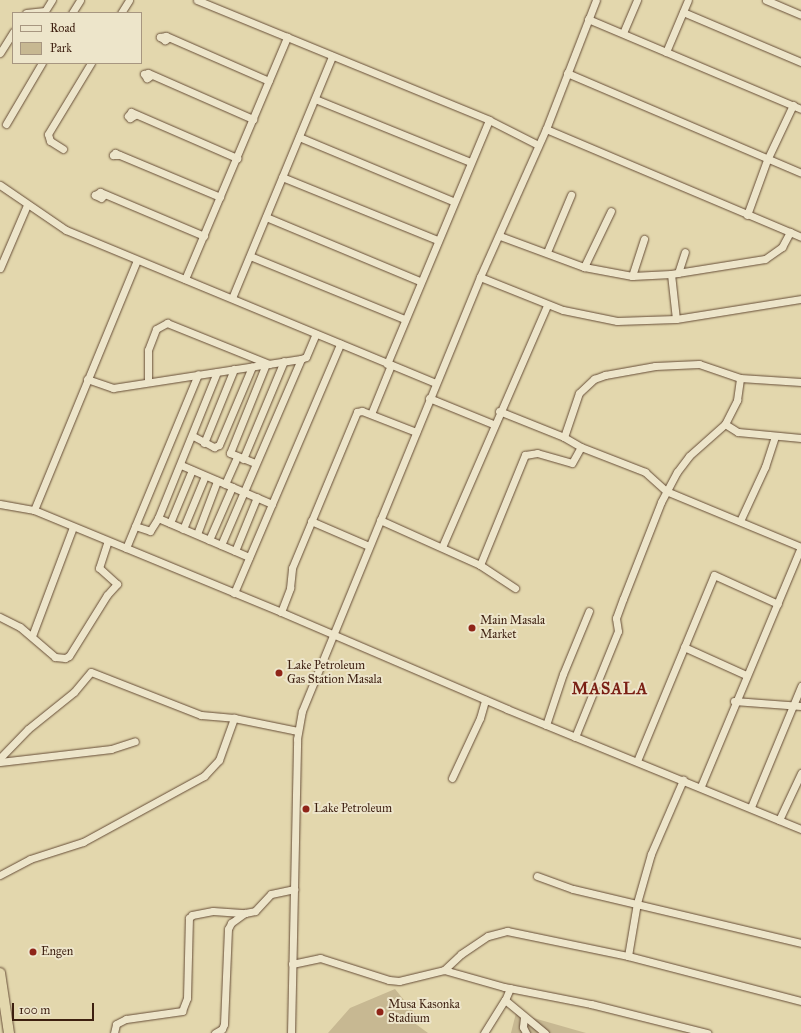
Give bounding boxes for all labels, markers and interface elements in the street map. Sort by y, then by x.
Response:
legend [12,12,142,64]
text: Road [50,21,76,35]
text: Park [50,41,72,55]
place label: Main Masala Market [480,614,545,642]
marker: Main Masala Market [467,623,477,633]
place label: Lake Petroleum Gas Station Masala [287,659,382,687]
marker: Lake Petroleum Gas Station Masala [274,668,284,678]
district label: MASALA [572,679,648,699]
place label: Lake Petroleum [314,802,392,816]
marker: Lake Petroleum [301,804,311,814]
place label: Engen [41,945,73,959]
marker: Engen [28,947,38,957]
scale bar [14,995,96,1021]
place label: Musa Kasonka Stadium [388,998,460,1026]
text: 100 m [19,1003,50,1017]
marker: Musa Kasonka Stadium [375,1007,385,1017]

